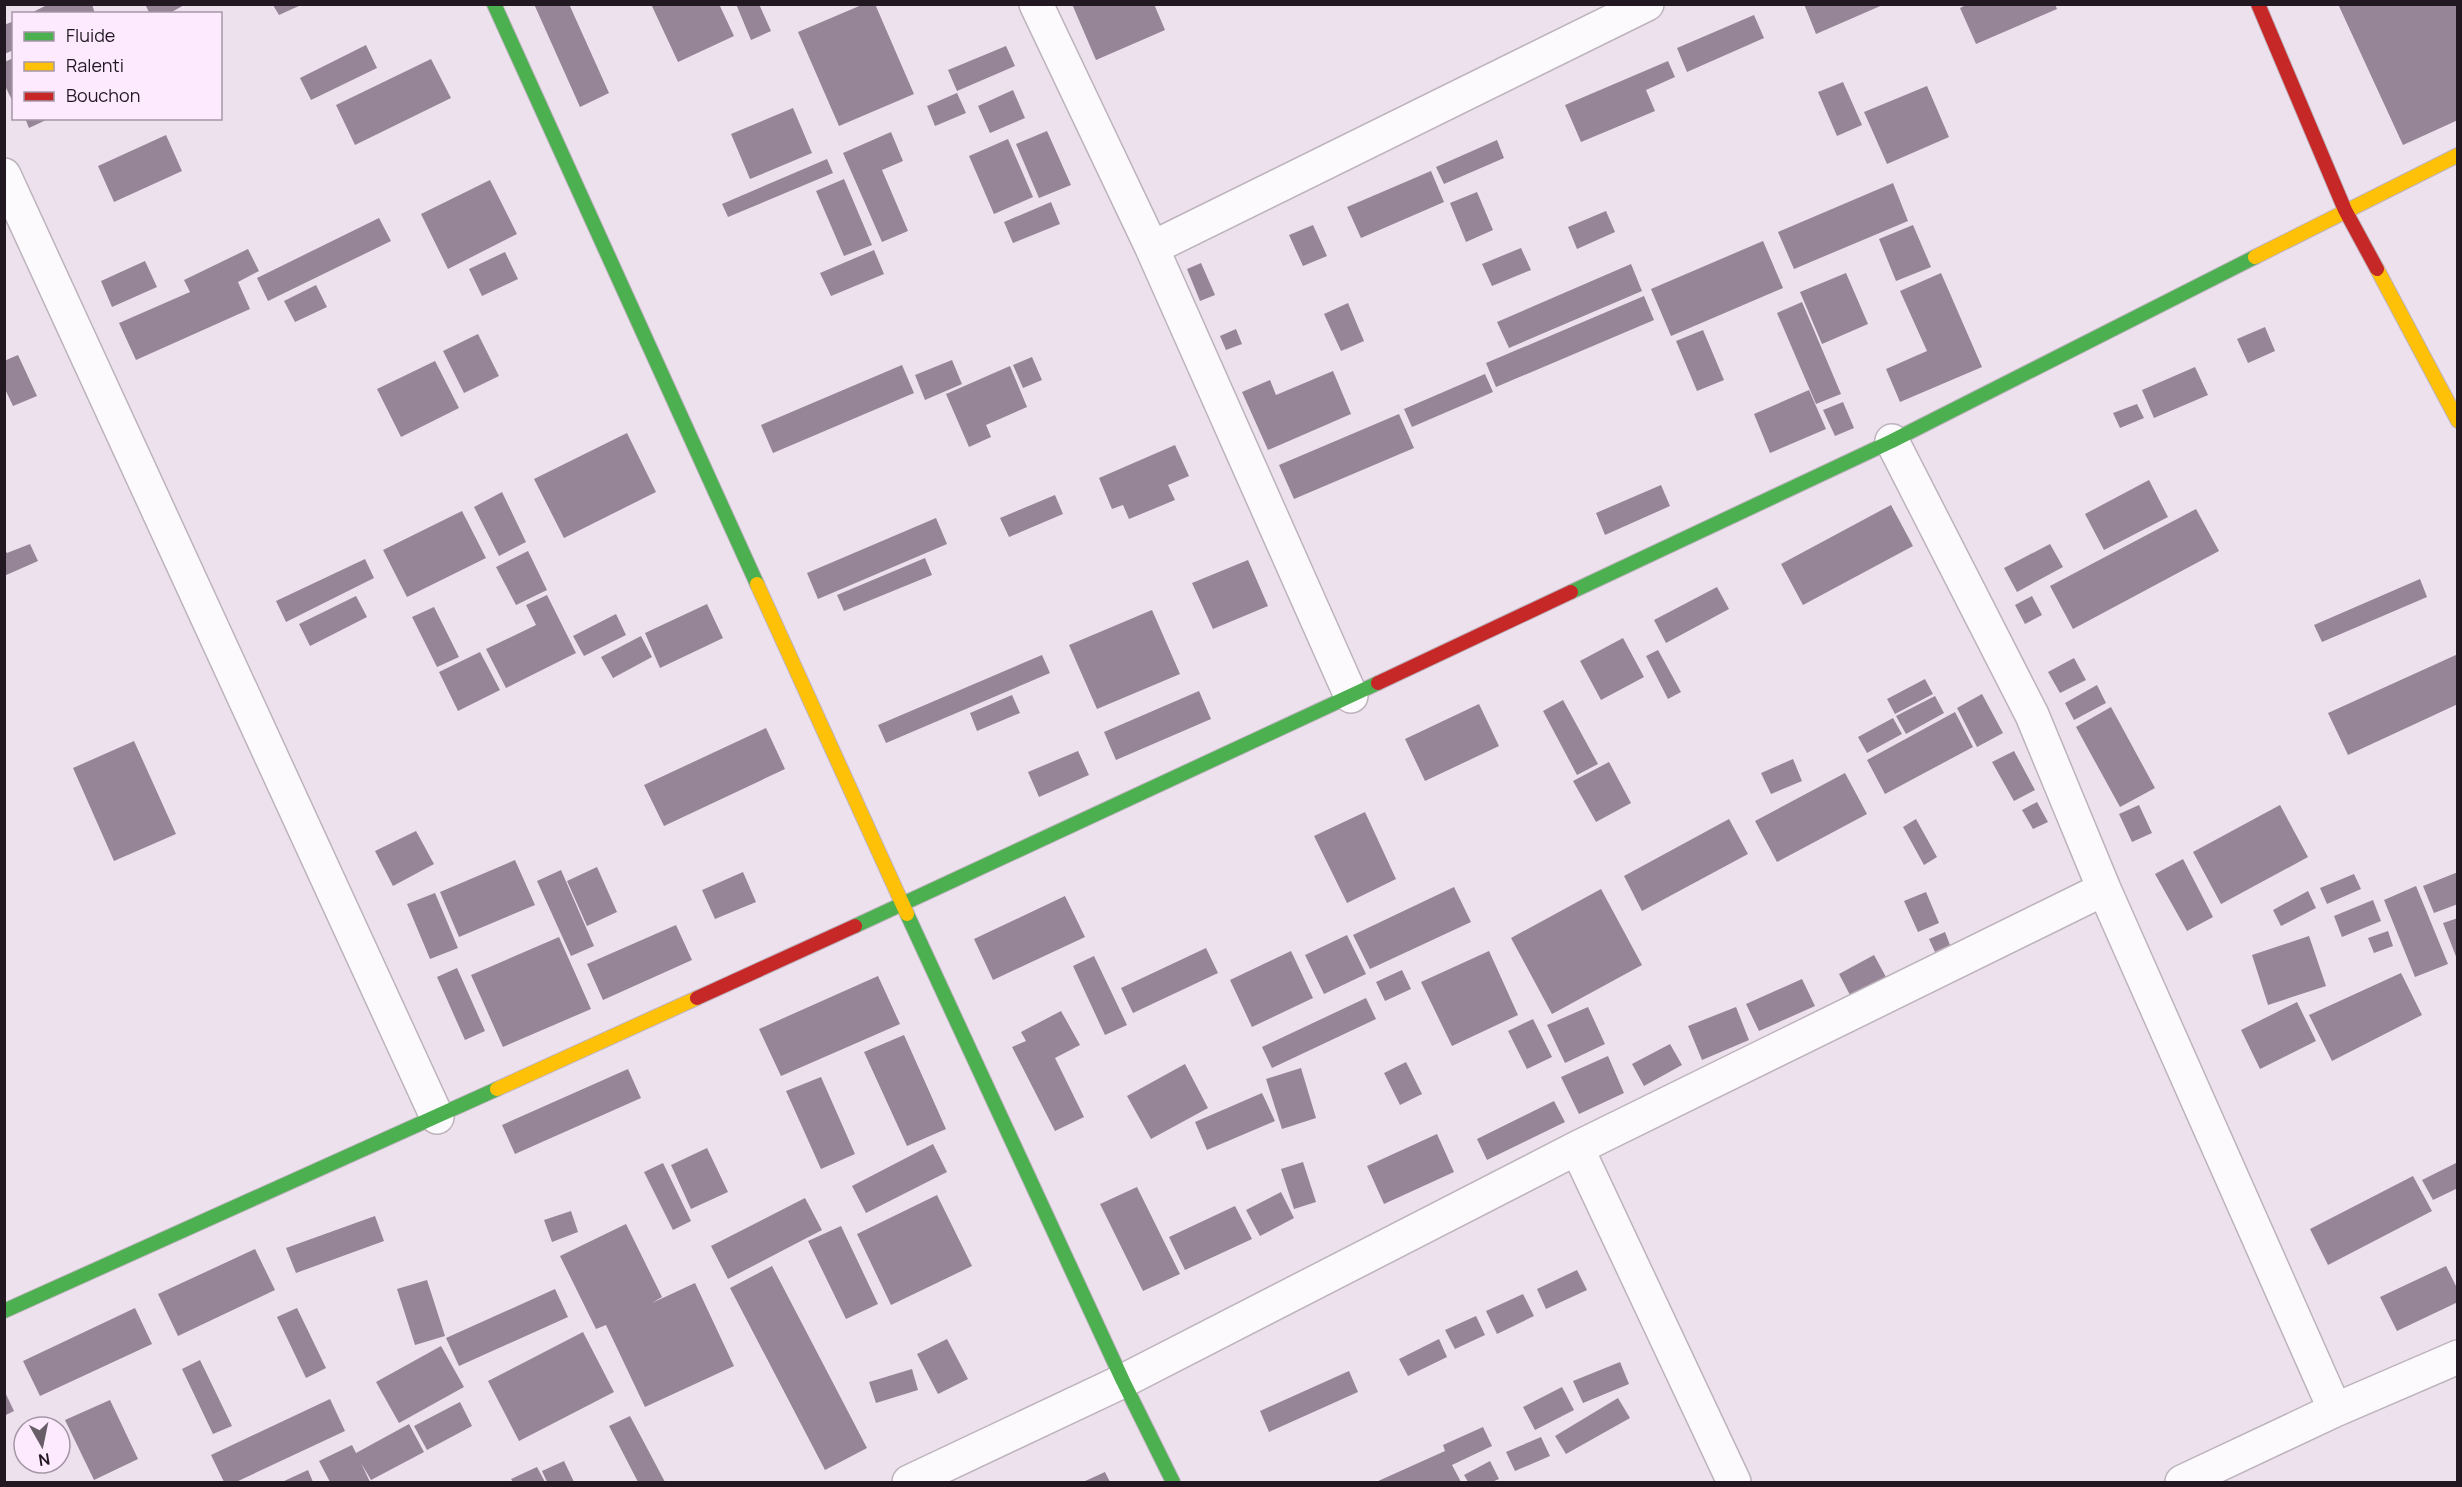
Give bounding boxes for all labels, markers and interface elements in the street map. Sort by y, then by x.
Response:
legend [12,12,222,120]
text: Fluide [66,23,115,47]
text: Ralenti [66,53,124,77]
text: Bouchon [66,83,140,107]
north arrow [12,1415,72,1475]
text: N [37,1448,52,1472]

